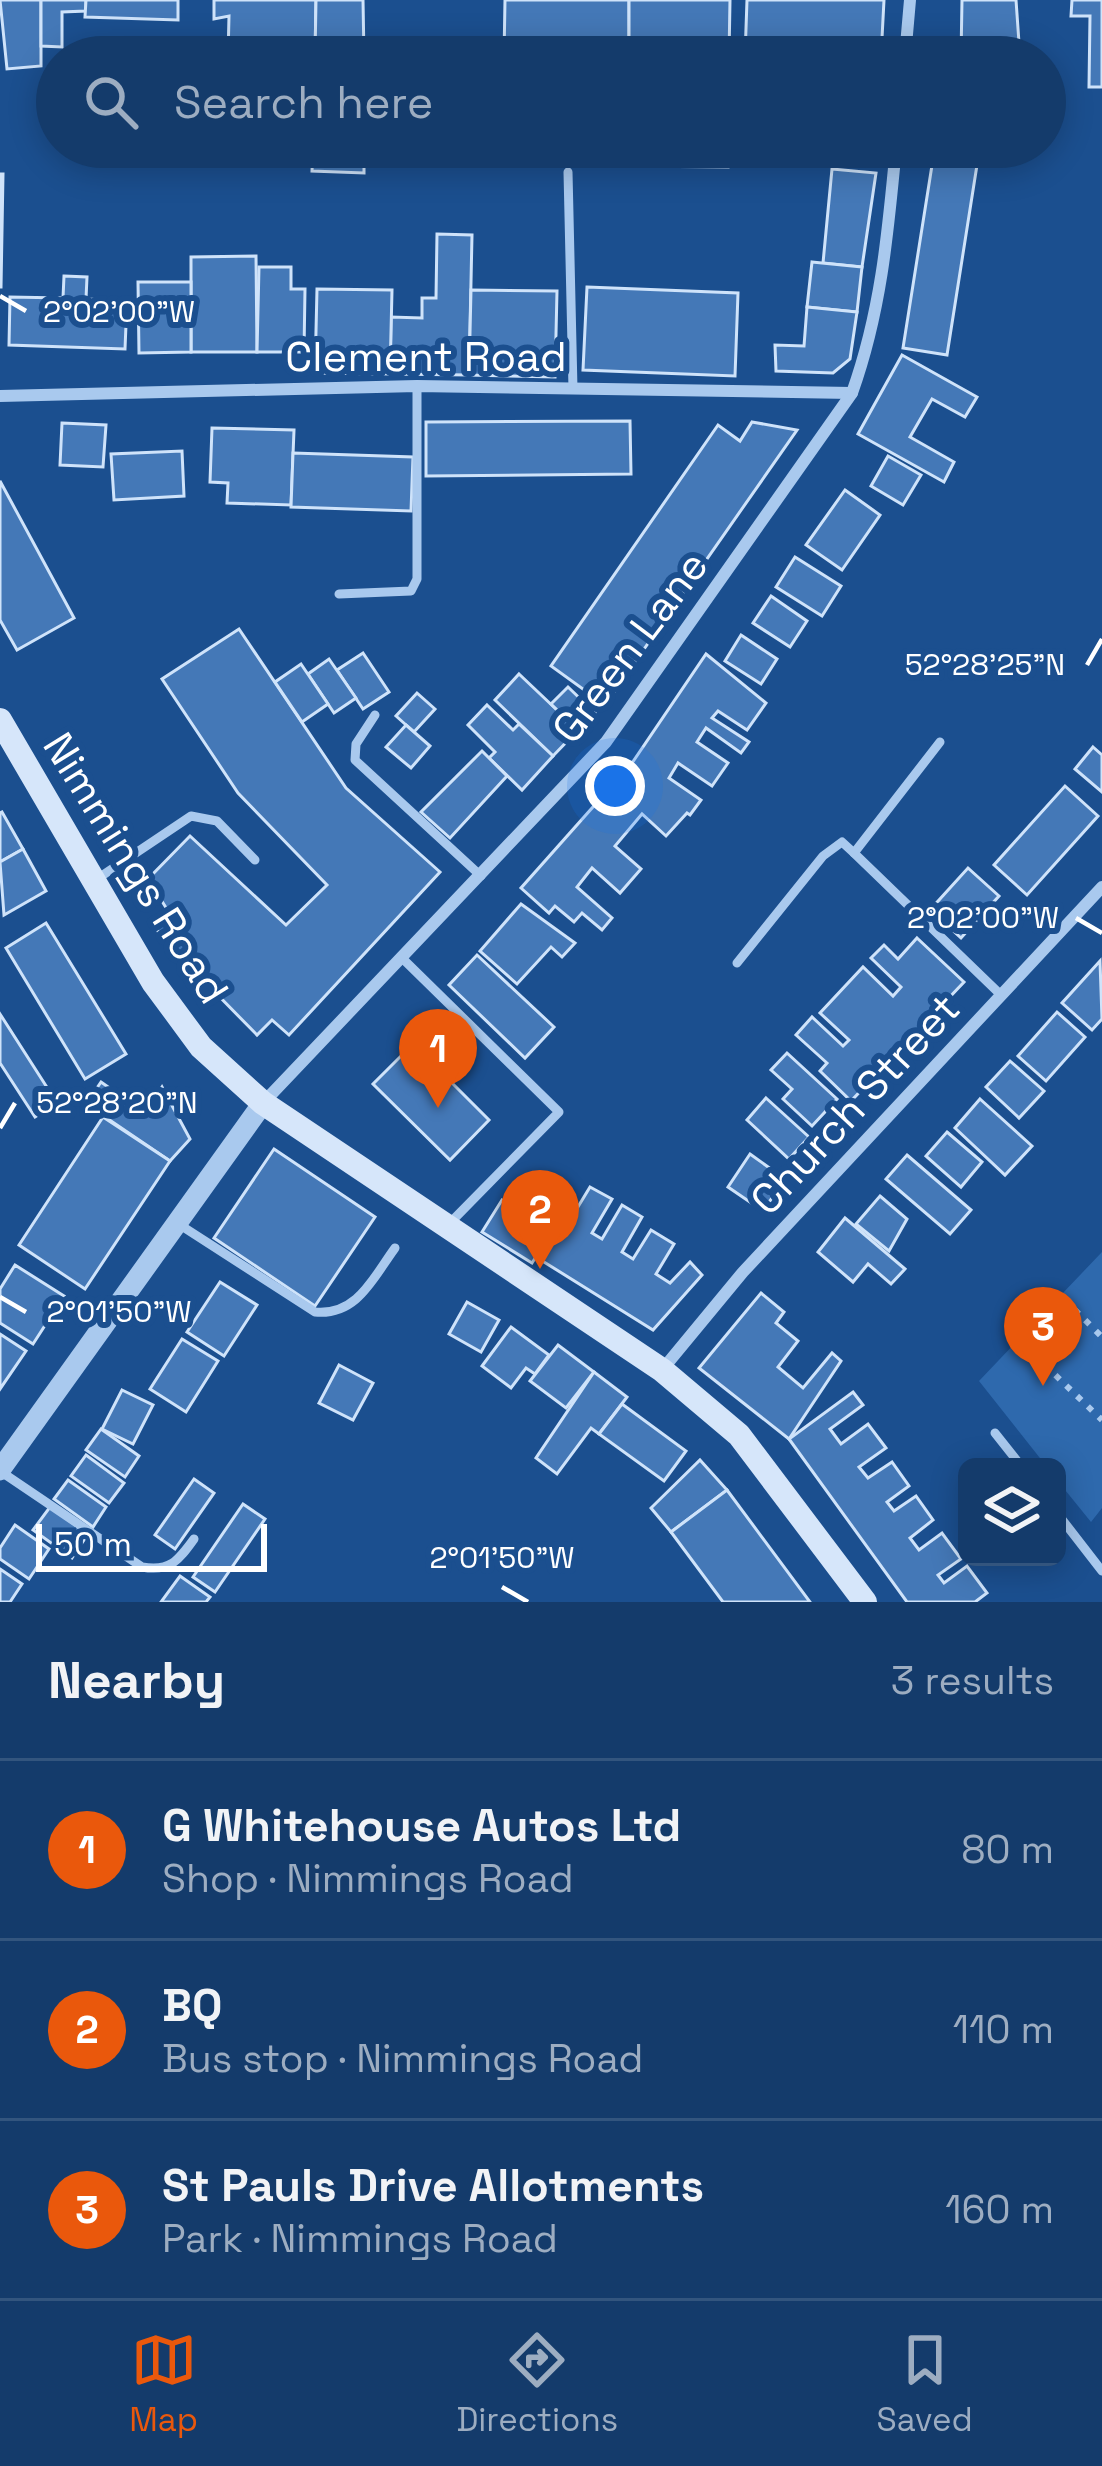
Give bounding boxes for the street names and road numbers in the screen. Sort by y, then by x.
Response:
street label: Clement Road [285,330,567,383]
street label: Green Lane [541,541,719,753]
street label: Nimmings Road [32,723,240,1013]
street label: Church Street [739,982,971,1226]

